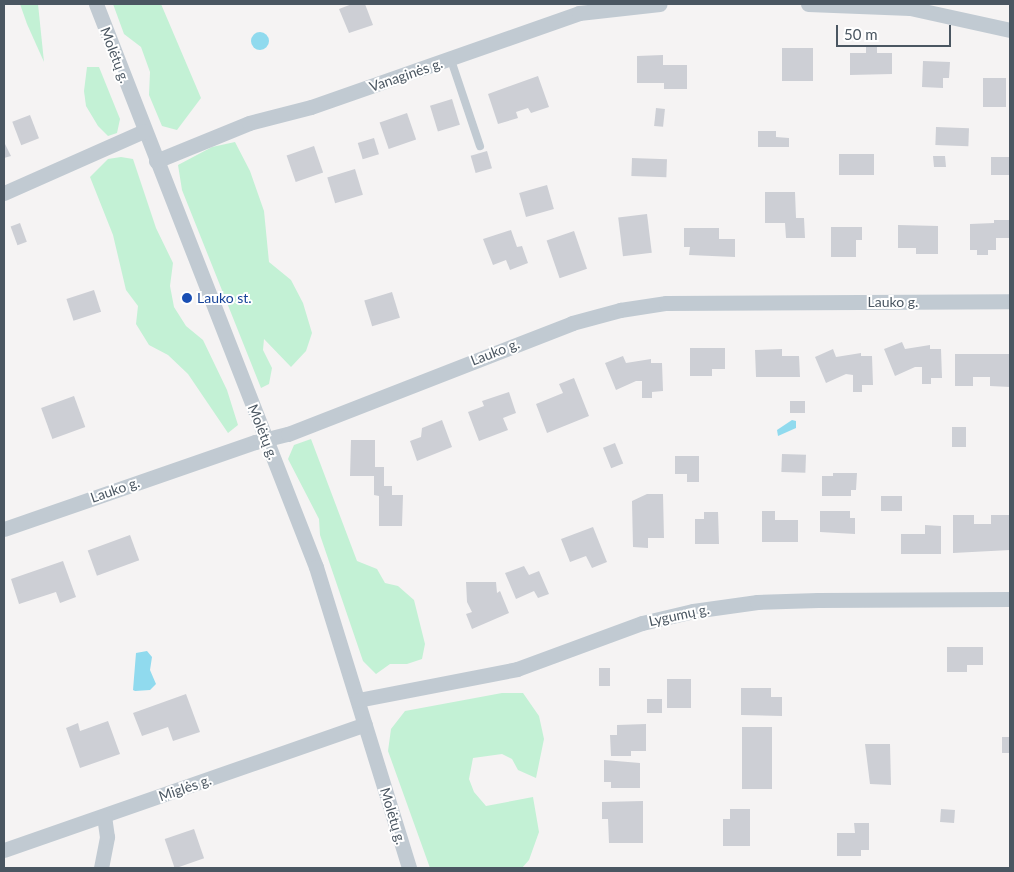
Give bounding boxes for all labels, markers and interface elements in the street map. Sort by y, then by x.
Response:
scale bar [839,15,954,47]
street label: Molėtų g. [97,25,133,85]
text: 50 m [844,25,878,43]
street label: Vanaginės g. [367,55,445,95]
place label: Lauko st. [197,290,252,306]
marker: Lauko st. [181,292,193,304]
street label: Lauko g. [868,294,918,310]
street label: Lauko g. [468,335,522,369]
street label: Molėtų g. [244,402,282,462]
street label: Lauko g. [88,474,142,506]
street label: Lygumų g. [647,600,711,630]
street label: Miglės g. [157,771,213,805]
street label: Molėtų g. [376,786,410,846]

